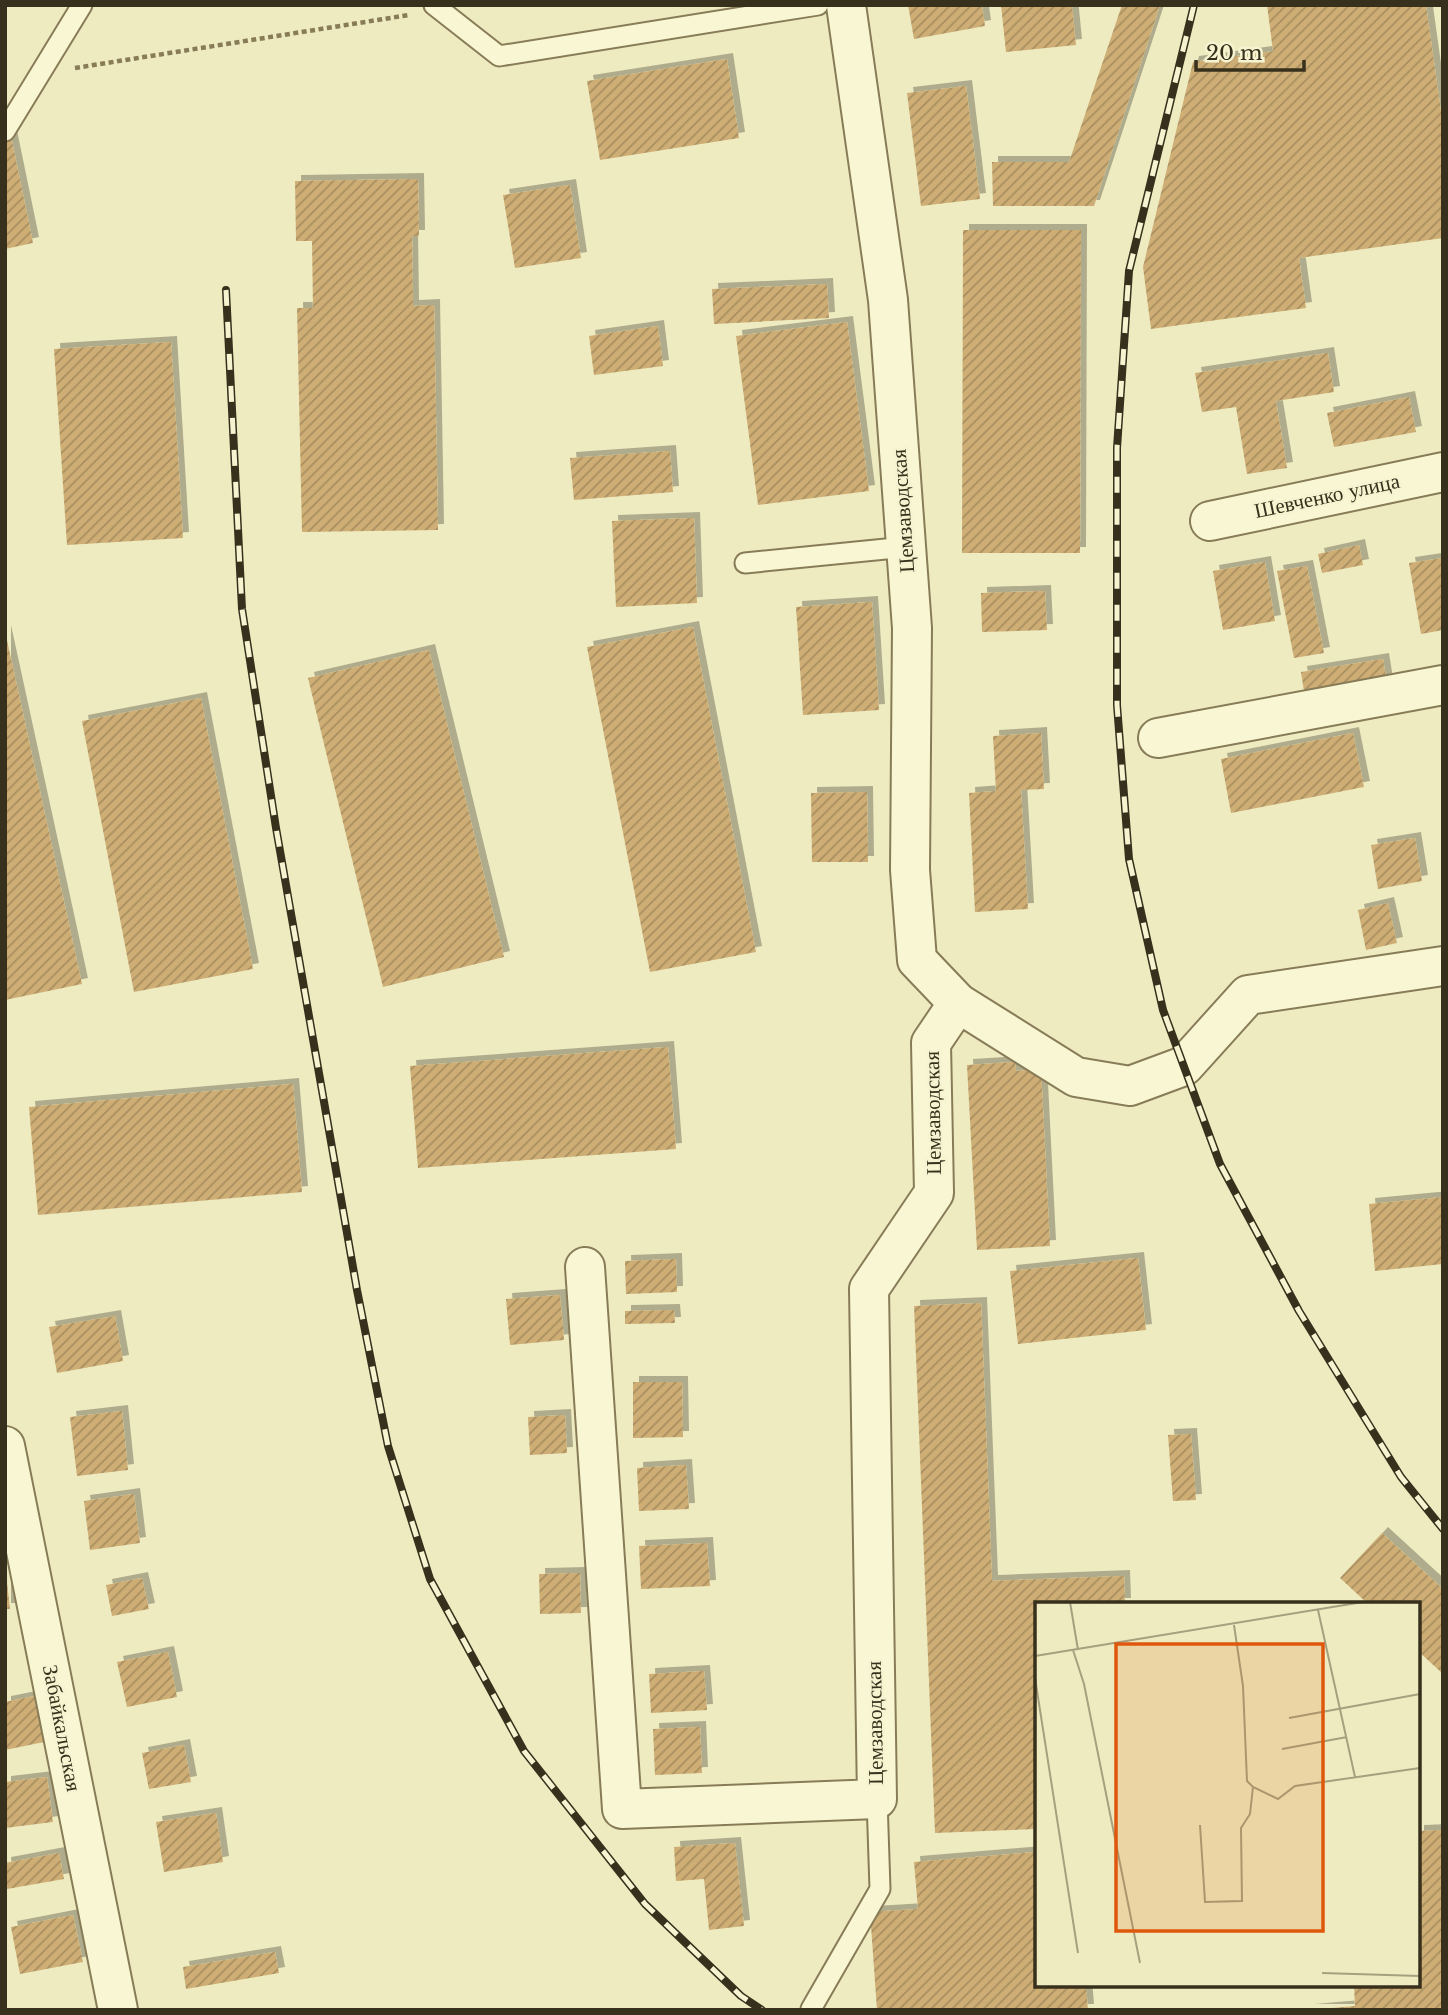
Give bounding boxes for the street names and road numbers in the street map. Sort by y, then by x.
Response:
street label: Цемзаводская [886,448,920,574]
street label: Шевченко улица [1252,468,1403,524]
street label: Цемзаводская [919,1050,947,1175]
street label: Цемзаводская [861,1660,889,1785]
street label: Забайкальская [37,1662,87,1794]

